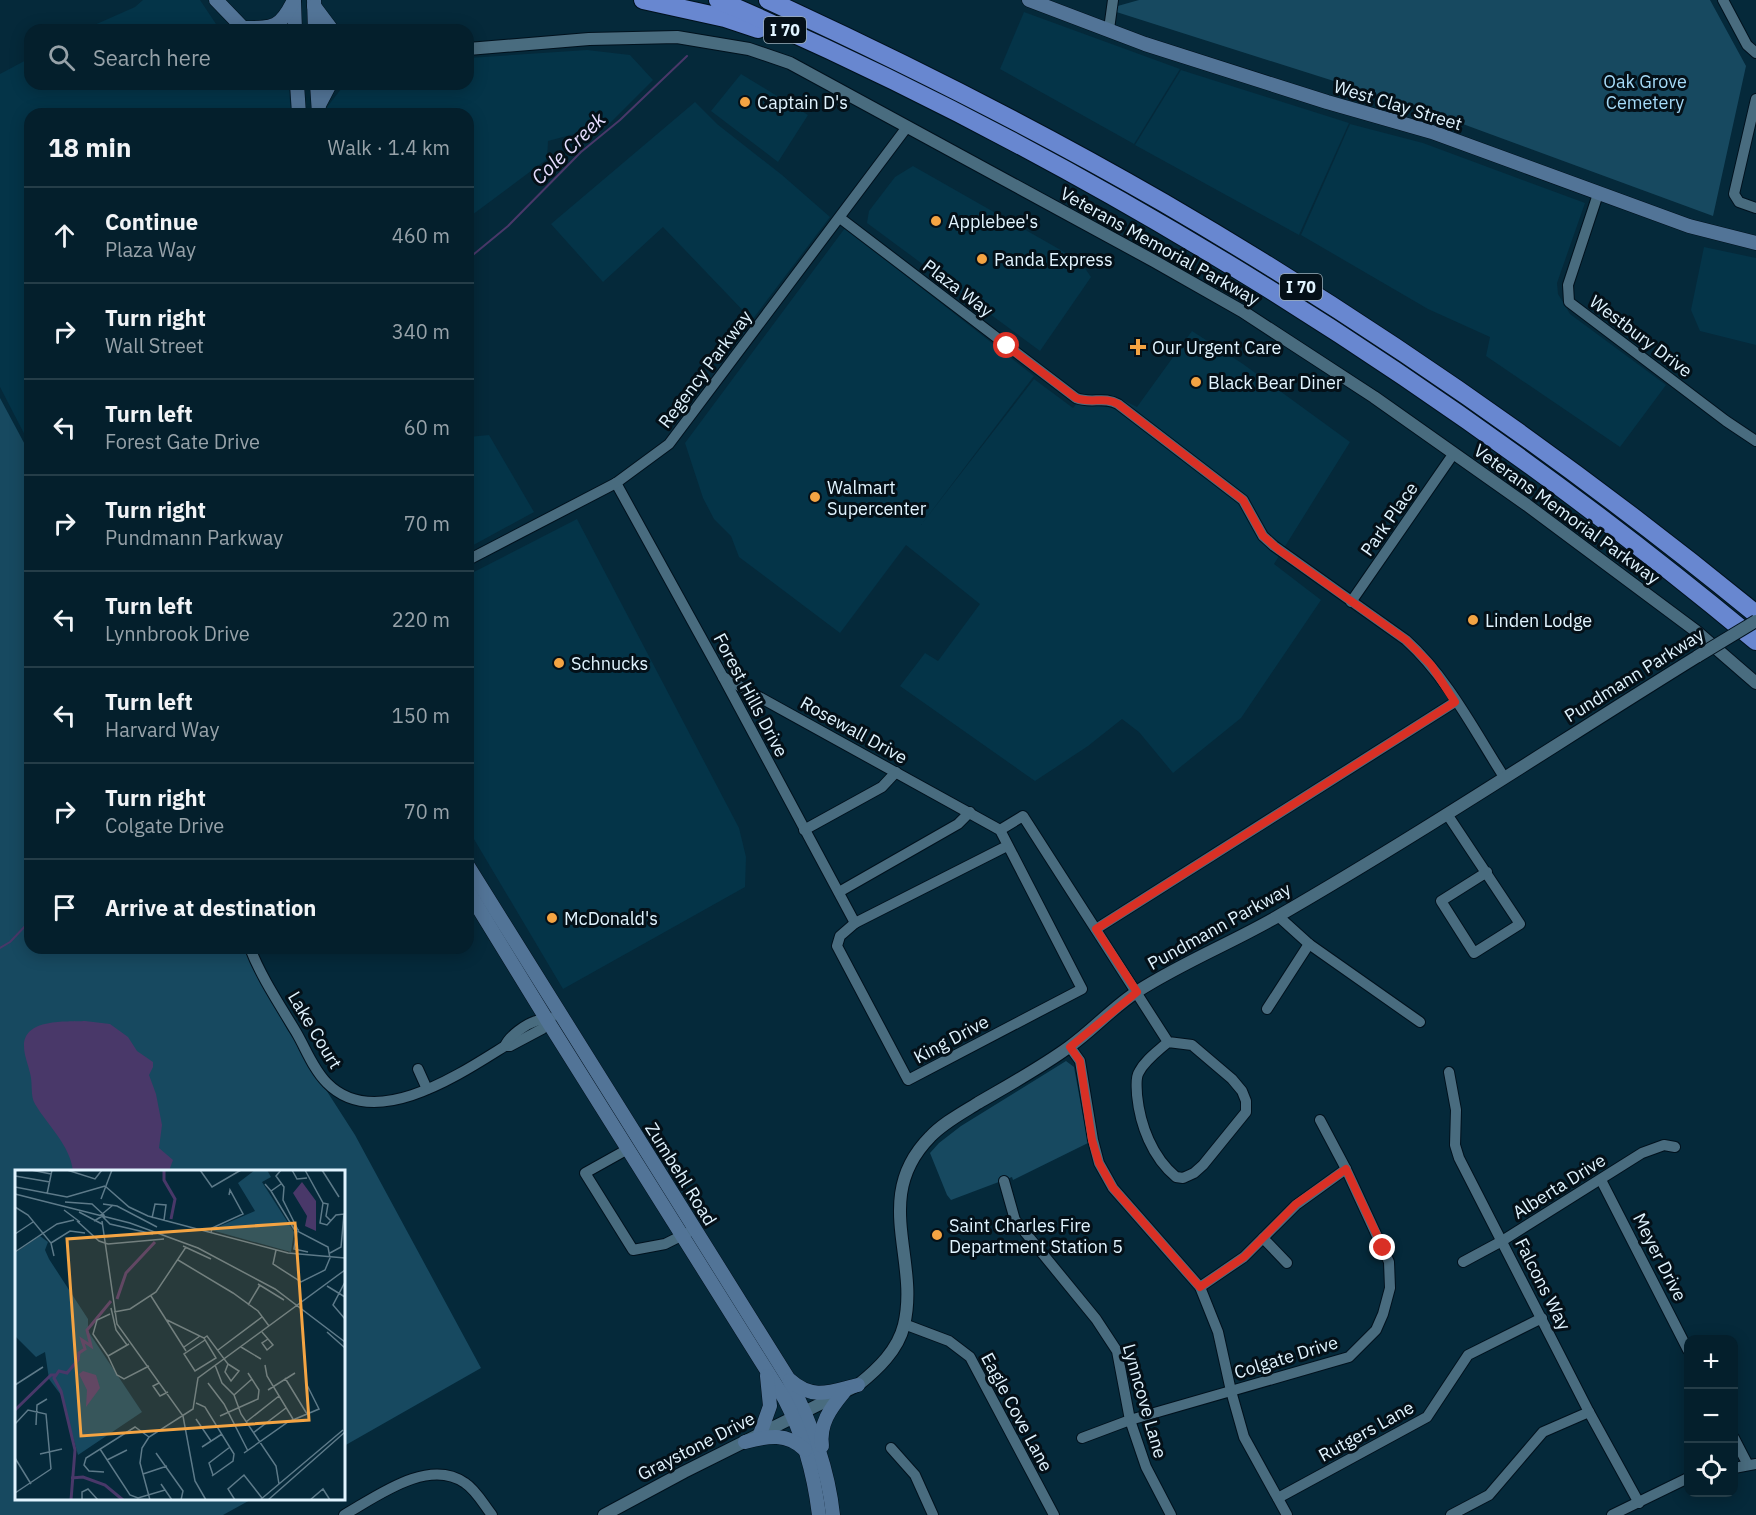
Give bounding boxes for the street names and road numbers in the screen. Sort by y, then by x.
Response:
road number: I 70 [764,17,806,43]
street label: West Clay Street [1331,75,1465,135]
street label: Veterans Memorial Parkway [1056,182,1264,311]
street label: Plaza Way [918,254,998,322]
road number: I 70 [1280,274,1322,300]
street label: Westbury Drive [1585,290,1697,382]
street label: Regency Parkway [653,306,757,432]
street label: Veterans Memorial Parkway [1469,439,1665,589]
street label: Park Place [1355,478,1423,560]
street label: Pundmann Parkway [1560,623,1708,727]
street label: Forest Hills Drive [709,629,793,761]
street label: Rosewall Drive [796,691,912,769]
street label: Pundmann Parkway [1143,877,1295,975]
street label: Lake Court [283,987,347,1073]
street label: King Drive [910,1010,993,1068]
street label: Zumbehl Road [640,1118,722,1230]
street label: Alberta Drive [1508,1148,1610,1224]
street label: Meyer Drive [1628,1209,1692,1305]
street label: Falcons Way [1510,1234,1576,1334]
street label: Colgate Drive [1231,1330,1341,1384]
street label: Lynncove Lane [1118,1341,1172,1461]
street label: Eagle Cove Lane [976,1349,1058,1475]
street label: Rutgers Lane [1314,1395,1418,1467]
street label: Graystone Drive [633,1407,759,1485]

